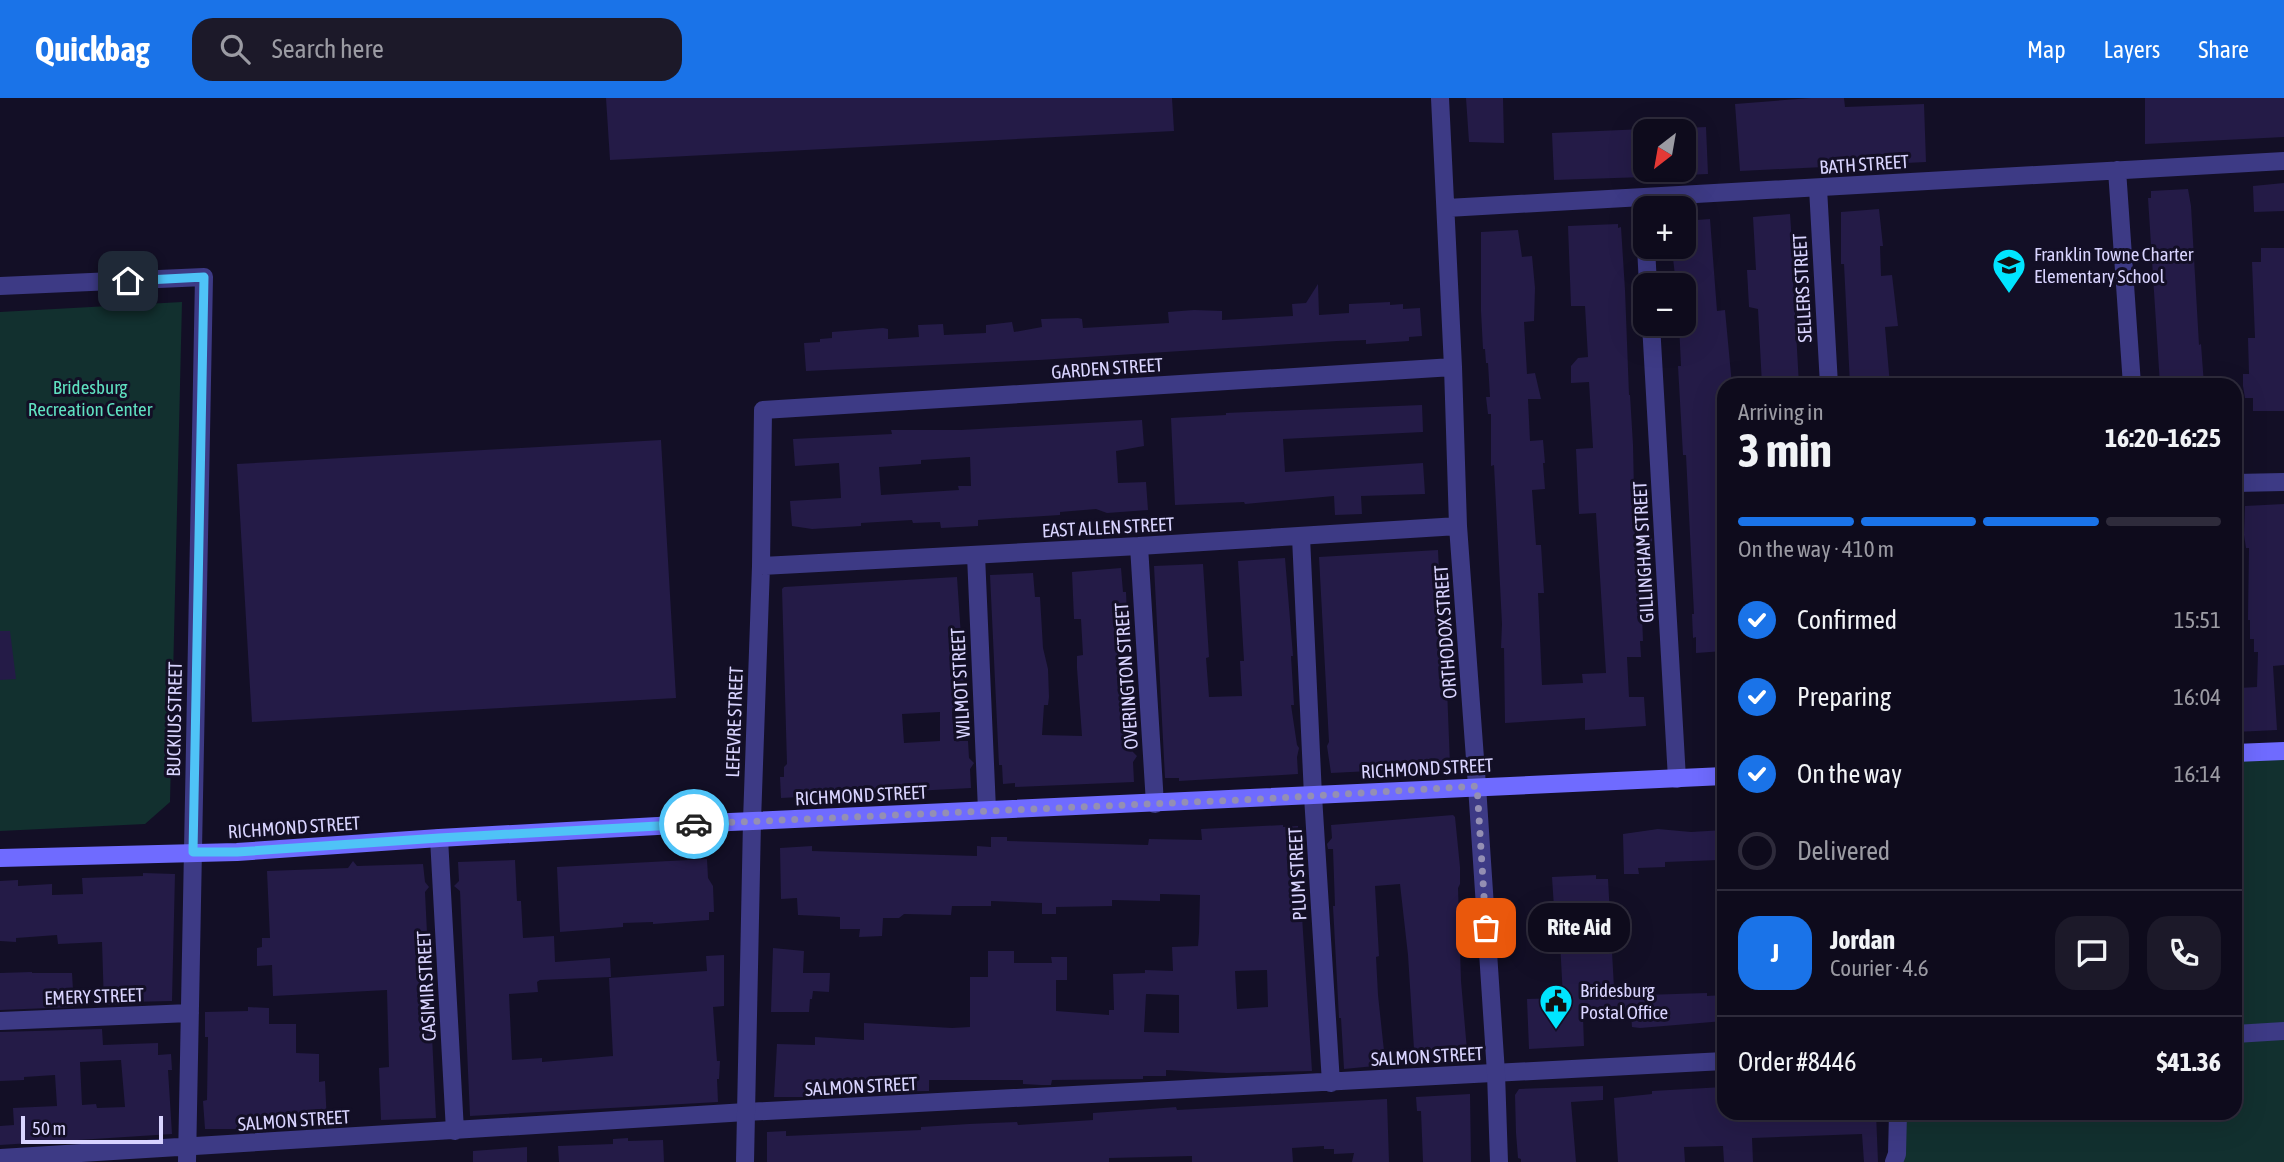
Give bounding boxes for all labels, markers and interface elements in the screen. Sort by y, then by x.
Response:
search box [192,18,682,81]
text: Quickbag [35,30,150,68]
icon: search [216,30,254,68]
text: Search here [272,34,384,64]
text: Map [2027,36,2066,63]
text: Layers [2104,36,2160,63]
text: Share [2198,36,2249,63]
north arrow [1633,119,1696,182]
map controls [1633,119,1696,336]
street label: BATH STREET [1818,150,1910,178]
button: + [1633,196,1696,259]
street label: SELLERS STREET [1788,232,1816,343]
place label: Franklin Towne Charter Elementary School [2034,243,2194,287]
school or university icon: Franklin Towne Charter Elementary School [1990,246,2028,295]
pin [98,251,158,311]
icon: home [109,262,147,300]
button: − [1633,273,1696,336]
street label: GARDEN STREET [1050,353,1164,383]
park label: Bridesburg Recreation Center [28,376,153,420]
text: Arriving in [1738,399,1824,425]
text: 16:20–16:25 [2105,423,2221,453]
text: 3 min [1738,424,1832,477]
street label: GILLINGHAM STREET [1628,480,1658,623]
street label: EAST ALLEN STREET [1041,513,1175,541]
text: On the way · 410 m [1738,536,1894,562]
street label: ORTHODOX STREET [1429,564,1461,700]
street label: OVERINGTON STREET [1110,601,1142,750]
icon: check [1738,601,1776,639]
text: Confirmed [1797,605,1897,635]
text: 15:51 [2174,607,2221,633]
street label: WILMOT STREET [946,626,974,739]
street label: BUCKIUS STREET [162,661,186,777]
street label: LEFEVRE STREET [721,665,747,778]
icon: check [1738,678,1776,716]
text: Preparing [1797,682,1891,712]
text: 16:04 [2173,684,2221,710]
street label: RICHMOND STREET [1360,754,1494,782]
icon: check [1738,755,1776,793]
text: On the way [1797,759,1902,789]
text: 16:14 [2174,761,2221,787]
street label: RICHMOND STREET [794,781,928,809]
courier [659,789,729,859]
icon: car [675,805,713,843]
street label: RICHMOND STREET [227,811,362,843]
street label: PLUM STREET [1284,826,1310,921]
text: Delivered [1797,836,1890,866]
pin [1456,898,1516,958]
callout: Rite Aid [1528,904,1630,952]
icon: bag [1467,909,1505,947]
text: Rite Aid [1547,914,1611,940]
button: chat [2055,916,2129,990]
button: phone [2147,916,2221,990]
text: Jordan [1830,925,1895,955]
street label: CASIMIR STREET [412,929,440,1042]
text: J [1771,938,1779,968]
text: Courier · 4.6 [1830,955,1929,981]
place label: Bridesburg Postal Office [1580,979,1668,1023]
public building icon: Bridesburg Postal Office [1537,982,1575,1031]
street label: EMERY STREET [44,983,145,1009]
street label: SALMON STREET [1370,1042,1484,1070]
text: Order #8446 [1738,1047,1857,1077]
text: $41.36 [2157,1047,2221,1077]
street label: SALMON STREET [804,1072,918,1100]
street label: SALMON STREET [237,1105,352,1135]
scale bar [21,1113,163,1145]
text: 50 m [32,1117,66,1139]

